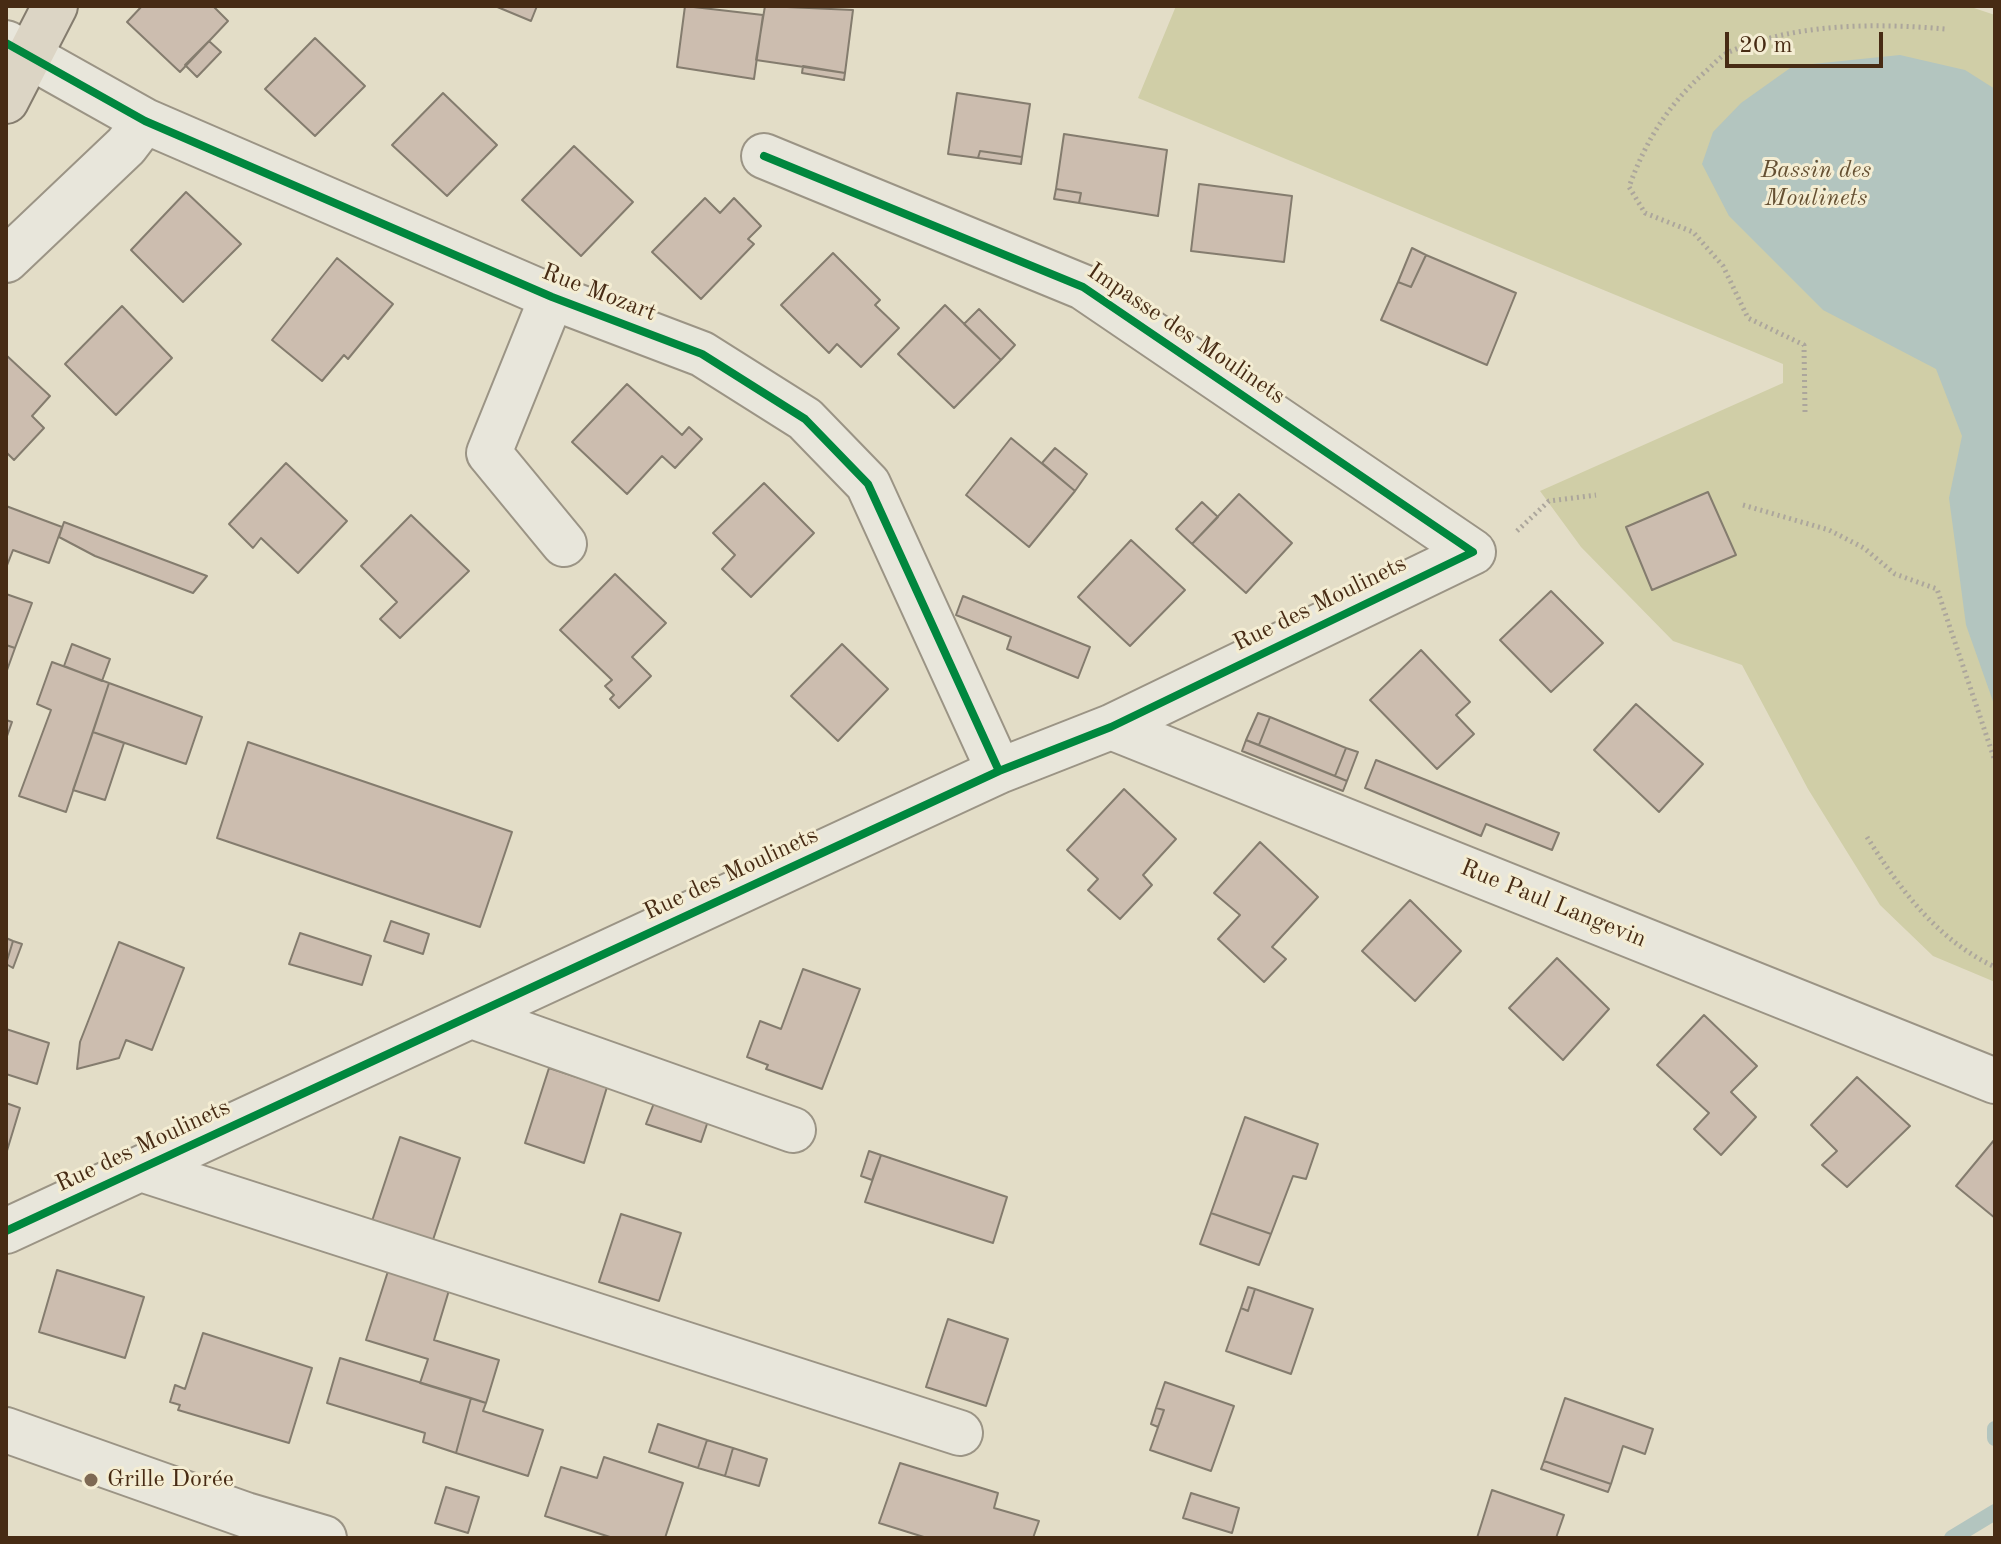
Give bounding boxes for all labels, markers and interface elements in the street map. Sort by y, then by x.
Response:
scale bar [1729,16,1887,66]
text: 20 m [1739,34,1793,58]
park label: Bassin des Moulinets [1761,157,1871,213]
street label: Impasse des Moulinets [1081,257,1291,411]
street label: Rue Mozart [538,258,660,328]
street label: Rue des Moulinets [1229,550,1411,658]
street label: Rue des Moulinets [639,821,823,927]
street label: Rue Paul Langevin [1456,854,1650,954]
street label: Rue des Moulinets [51,1093,235,1199]
place label: Grille Dorée [107,1466,234,1494]
marker: Grille Dorée [82,1471,100,1489]

